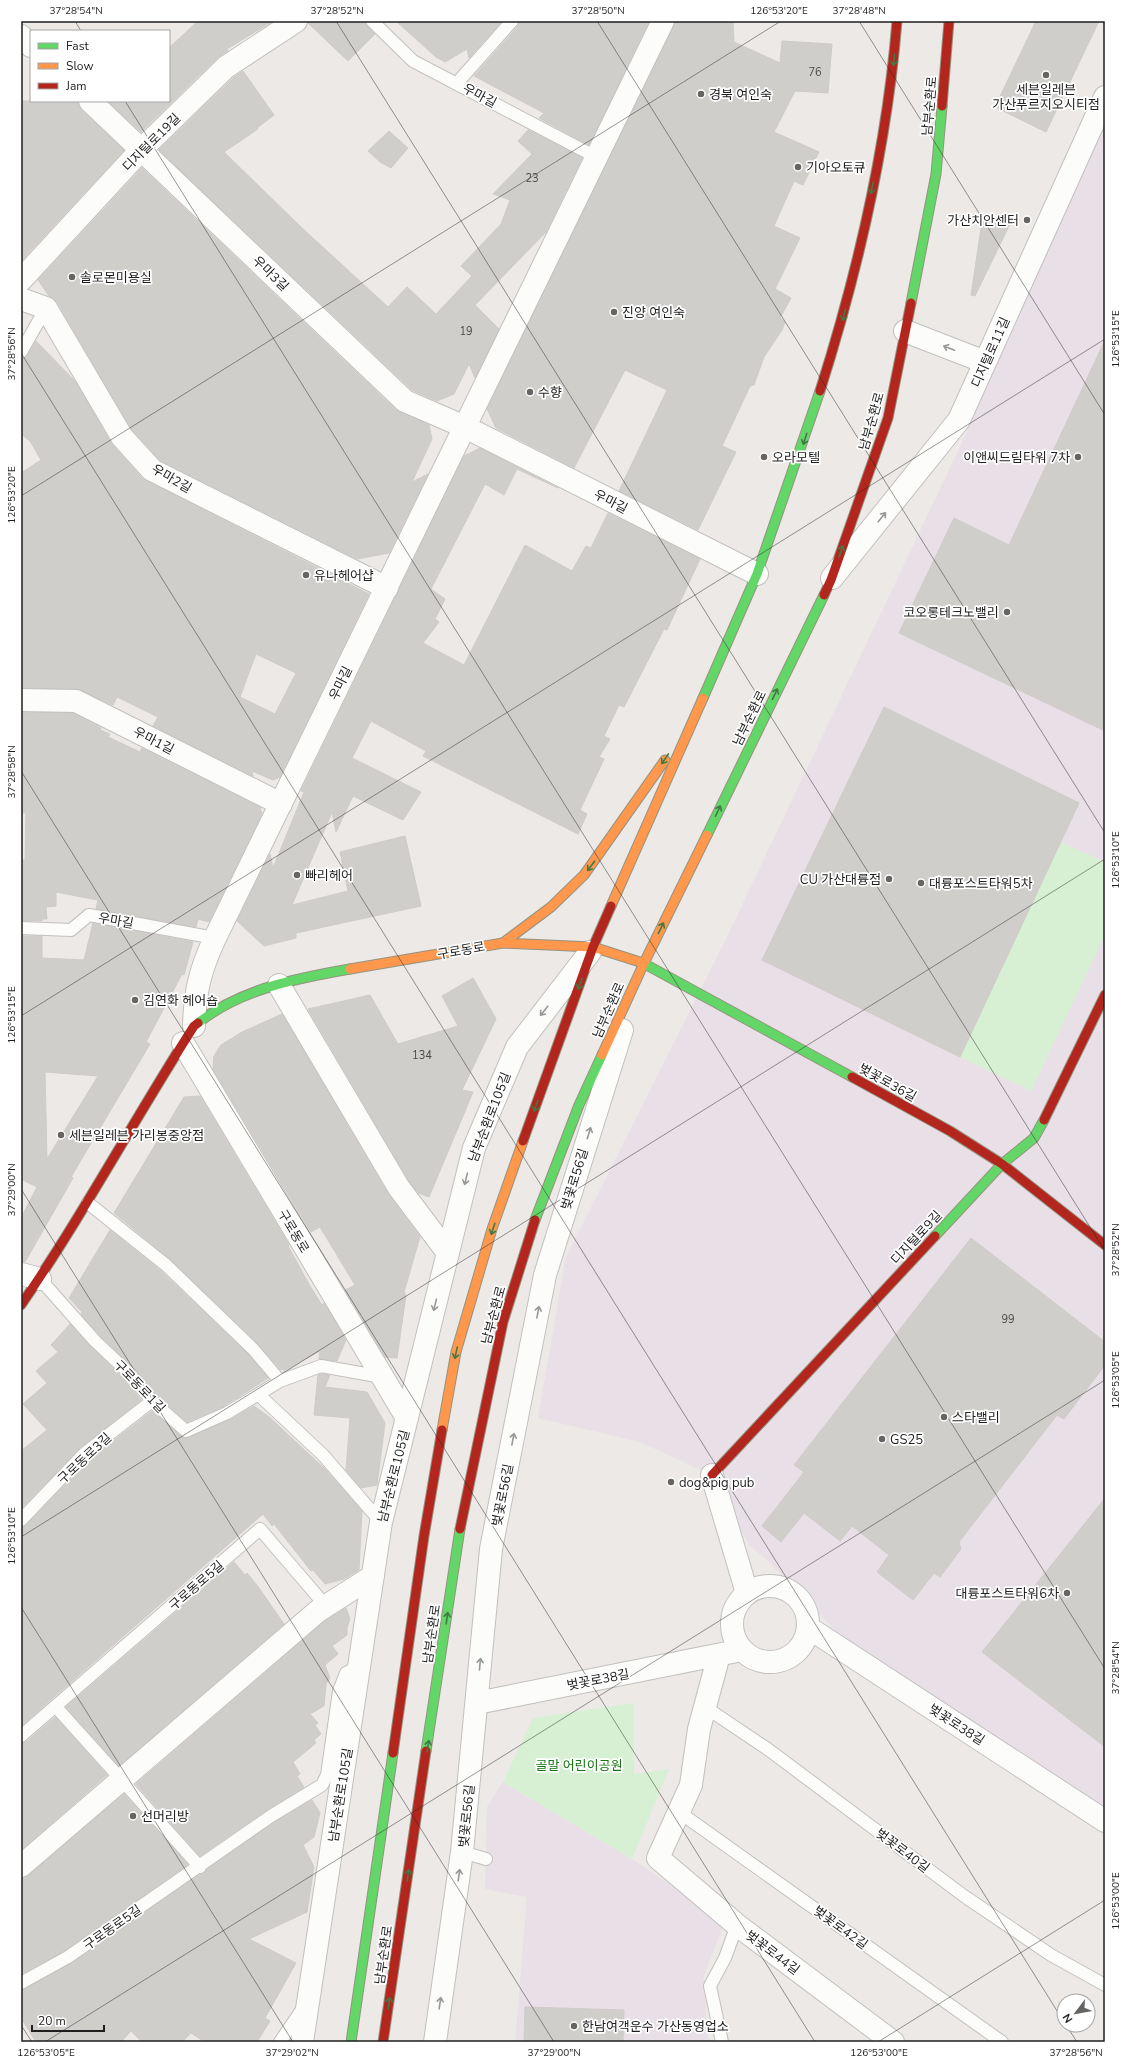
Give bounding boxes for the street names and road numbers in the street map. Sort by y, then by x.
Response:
street label: 남부순환로 [918,75,942,137]
street label: 우마길 [459,80,500,112]
street label: 디지털로19길 [119,110,185,176]
street label: 우마3길 [248,252,292,295]
street label: 디지털로11길 [967,314,1014,391]
street label: 남부순환로 [855,390,889,453]
street label: 우마2길 [148,460,195,498]
street label: 우마길 [590,486,631,518]
street label: 우마길 [325,663,357,704]
street label: 남부순환로 [729,688,771,749]
street label: 우마1길 [130,723,177,759]
street label: 우마길 [97,909,135,933]
street label: 구로동로 [436,938,486,964]
street label: 남부순환로 [589,979,629,1041]
street label: 벚꽃로36길 [855,1060,920,1106]
street label: 남부순환로105길 [464,1070,515,1165]
street label: 벚꽃로56길 [557,1146,593,1212]
street label: 구로동로 [273,1206,313,1257]
street label: 디지털로9길 [887,1207,946,1269]
street label: 남부순환로 [478,1284,510,1346]
street label: 구로동로1길 [109,1356,169,1417]
street label: 남부순환로105길 [374,1428,414,1525]
street label: 구로동로3길 [54,1429,116,1488]
street label: 벚꽃로56길 [488,1462,518,1528]
street label: 구로동로5길 [165,1557,228,1615]
street label: 남부순환로 [419,1603,445,1665]
street label: 벚꽃로38길 [565,1665,631,1695]
street label: 벚꽃로38길 [925,1700,988,1750]
street label: 남부순환로105길 [325,1747,357,1844]
street label: 벚꽃로56길 [455,1784,479,1849]
street label: 벚꽃로40길 [872,1825,933,1877]
street label: 구로동로5길 [80,1901,145,1955]
street label: 벚꽃로42길 [809,1902,871,1954]
street label: 남부순환로 [371,1924,397,1986]
street label: 벚꽃로44길 [742,1927,803,1979]

